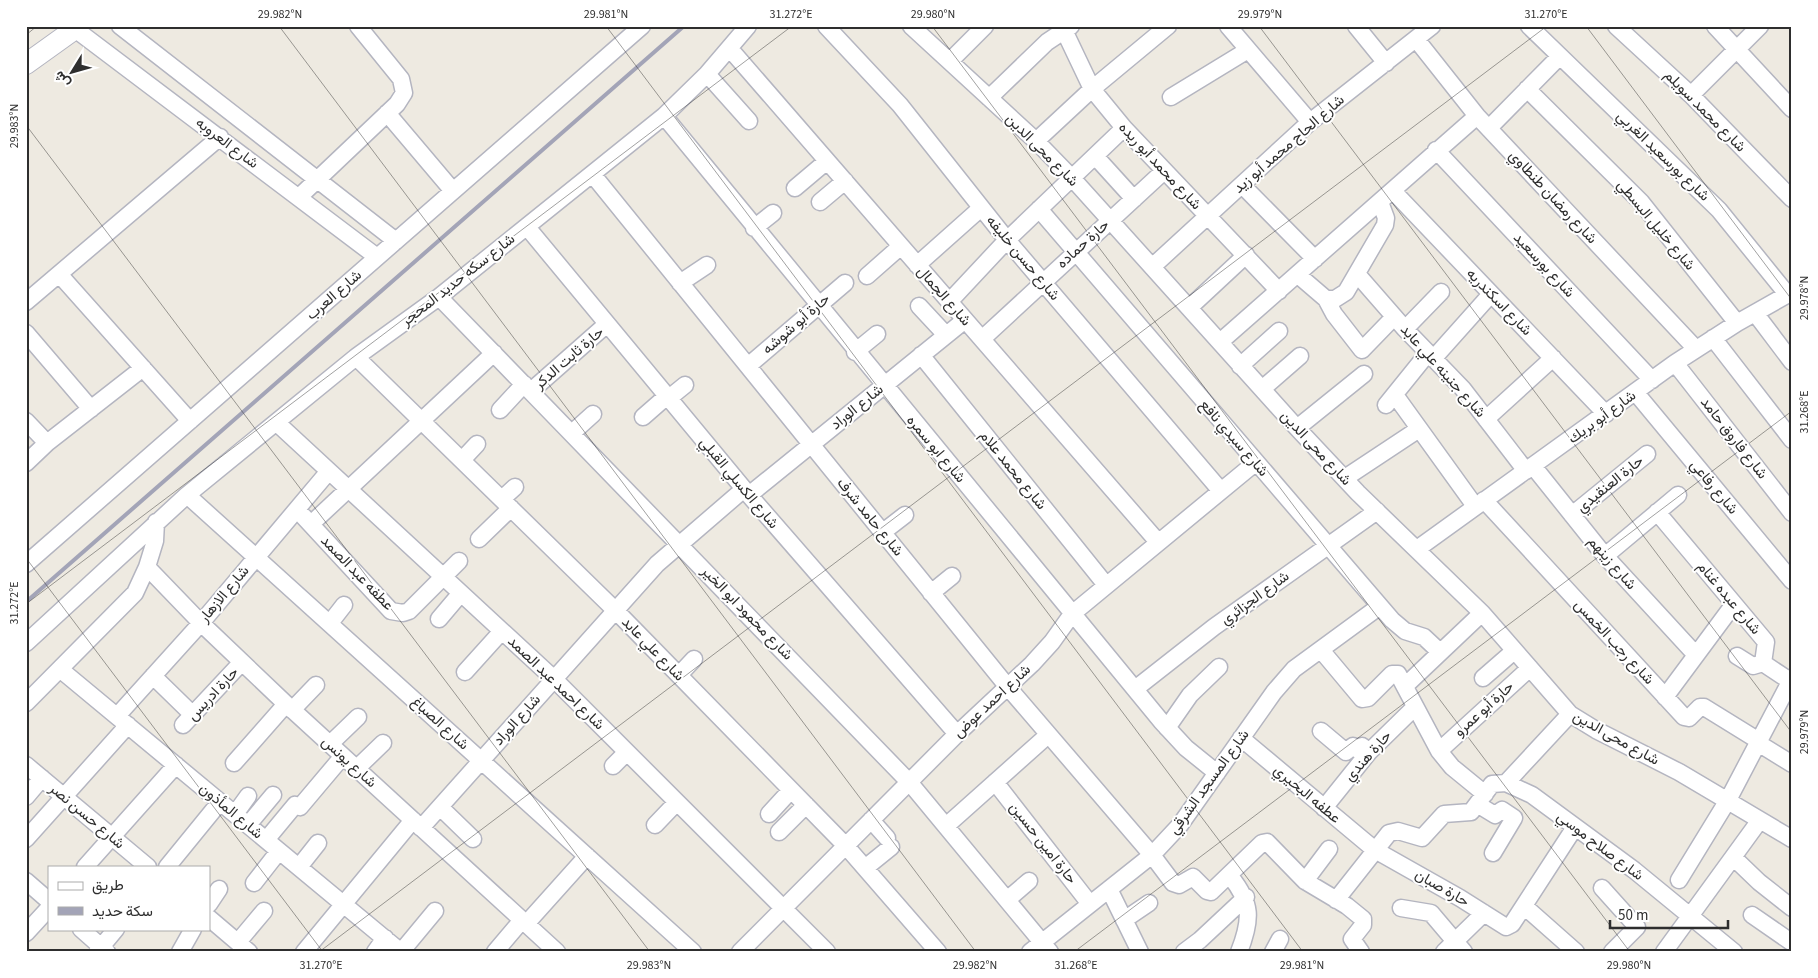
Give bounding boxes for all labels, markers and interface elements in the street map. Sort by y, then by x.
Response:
text: 29.982°N [258,6,302,23]
text: 29.981°N [584,6,628,23]
text: 31.272°E [769,6,813,23]
text: 29.980°N [911,6,955,23]
text: 29.979°N [1238,6,1282,23]
text: 31.270°E [1524,6,1568,23]
north arrow [48,48,98,98]
street label: شارع محمد سويلم [1659,65,1751,157]
text: ش [49,66,75,92]
street label: شارع الحاج محمد أبو زيد [1229,90,1349,198]
text: 29.983°N [6,104,23,148]
street label: شارع بورسعيد الغربي [1610,106,1714,208]
street label: شارع محى الدين [1001,109,1083,191]
street label: شارع العروبه [191,112,263,174]
street label: شارع محمد أبو ريده [1114,117,1206,215]
street label: شارع رمضان طنطاوي [1503,146,1602,250]
street label: شارع خليل البسطي [1610,175,1700,276]
street label: شارع حسن خليفه [981,211,1065,305]
street label: حارة حماده [1052,215,1114,273]
street label: شارع بورسعيد [1508,228,1580,302]
street label: شارع سكه حديد المحجر [396,229,520,332]
street label: شارع الجمال [912,261,976,331]
street label: شارع اسكندريه [1461,263,1537,341]
street label: شارع العرب [302,265,366,325]
text: 29.978°N [1796,276,1813,320]
street label: حارة أبو شوشه [758,289,834,359]
street label: شارع جنينه علي عابد [1394,320,1491,424]
street label: حارة ثابت الدكر [529,322,608,395]
street label: شارع الوراد [826,379,888,435]
street label: شارع أبو بريك [1564,385,1640,449]
text: 31.268°E [1796,390,1813,434]
street label: شارع فاروق حامد [1695,393,1773,484]
street label: شارع سيدي نافع [1193,395,1274,483]
street label: شارع محى الدين [1276,406,1356,490]
street label: شارع ابو سمره [901,411,971,488]
street label: شارع محمد علام [974,426,1052,514]
street label: شارع الكسلي القبلي [693,433,784,535]
street label: حارة العنقيدي [1572,450,1649,519]
street label: شارع رفاعي [1683,455,1743,520]
street label: شارع حامد شرف [832,473,908,561]
street label: عطفه عبد الصمد [316,531,399,615]
street label: شارع زينهم [1583,532,1641,595]
street label: شارع عبده غنام [1692,557,1766,639]
street label: شارع محمود ابو الخير [696,560,798,665]
street label: شارع الازهار [193,561,254,628]
street label: شارع الجزائري [1216,566,1295,632]
text: 31.272°E [6,581,23,625]
street label: شارع رجب الخمس [1569,595,1659,689]
street label: شارع علي عابد [615,612,689,688]
street label: شارع احمد عبد الصمد [503,631,609,735]
street label: شارع احمد عوض [948,659,1036,743]
street label: حارة ادريس [182,662,244,726]
street label: حارة أبو عمرو [1449,676,1519,742]
street label: شارع الوراد [488,690,546,750]
street label: شارع الصباغ [406,691,474,755]
street label: شارع محى الدين [1569,706,1663,771]
text: 29.979°N [1796,710,1813,754]
street label: شارع المسجد الشرقي [1164,725,1256,840]
street label: حارة هندي [1339,726,1398,787]
street label: شارع يونس [317,731,381,793]
street label: عطفه البحيري [1268,760,1345,830]
street label: شارع حسن نصر [44,778,129,854]
street label: شارع المأذون [195,778,268,844]
street label: حارة امين حسين [1004,798,1082,888]
street label: شارع صلاح موسي [1551,806,1648,887]
street label: حارة صبان [1411,864,1473,912]
legend [48,866,210,930]
text: طريق [92,875,124,896]
scale bar [1610,898,1728,930]
text: سكة حديد [92,901,153,922]
text: 50 m [1618,905,1648,926]
text: 31.270°E [299,957,343,974]
text: 29.983°N [627,957,671,974]
text: 29.982°N [953,957,997,974]
text: 31.268°E [1054,957,1098,974]
text: 29.981°N [1280,957,1324,974]
text: 29.980°N [1607,957,1651,974]

